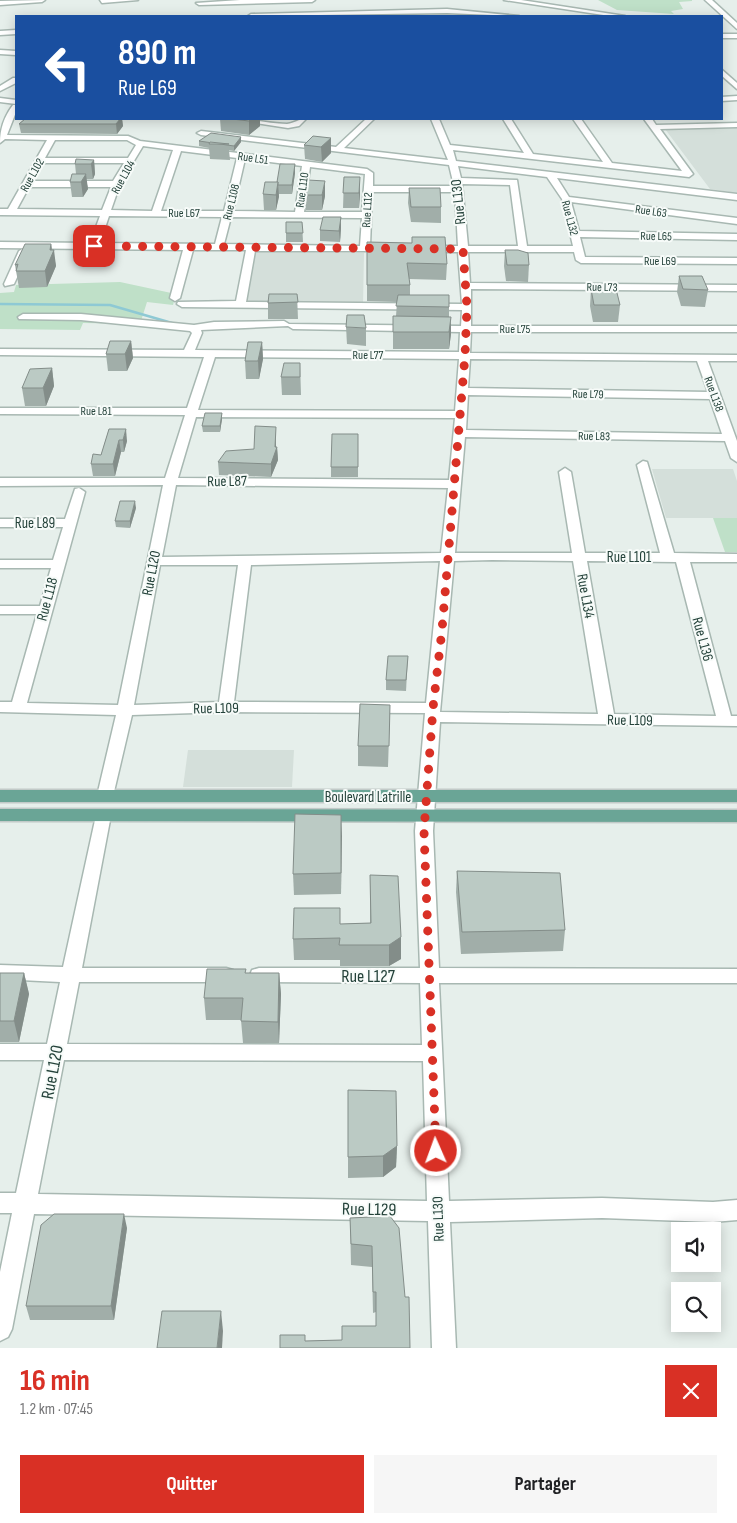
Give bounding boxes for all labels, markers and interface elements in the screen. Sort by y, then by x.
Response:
text: 890 m [118,32,196,75]
icon: left [35,35,100,100]
text: Rue L69 [118,75,177,102]
street label: Rue L51 [237,149,270,168]
street label: Rue L102 [17,156,48,195]
street label: Rue L104 [108,158,139,197]
street label: Rue L110 [293,171,312,209]
street label: Rue L130 [447,178,470,225]
street label: Rue L108 [220,183,243,222]
street label: Rue L112 [359,192,376,228]
street label: Rue L132 [558,199,581,237]
street label: Rue L63 [634,202,668,221]
street label: Rue L67 [168,206,200,221]
pin [73,225,115,267]
street label: Rue L65 [640,229,672,244]
icon: arrive [80,232,108,260]
street label: Rue L69 [644,254,676,269]
street label: Rue L73 [586,280,618,295]
street label: Rue L75 [500,322,531,337]
street label: Rue L77 [353,348,384,363]
street label: Rue L138 [700,375,727,414]
street label: Rue L79 [572,387,604,402]
street label: Rue L81 [80,404,112,419]
street label: Rue L83 [578,429,610,444]
street label: Rue L87 [207,472,247,491]
street label: Rue L89 [15,514,55,533]
street label: Rue L101 [607,548,652,567]
street label: Rue L120 [138,549,165,597]
street label: Rue L134 [572,572,599,620]
street label: Rue L118 [33,575,62,623]
street label: Rue L136 [687,615,718,663]
street label: Rue L109 [193,699,239,718]
street label: Rue L109 [607,711,653,730]
street label: Boulevard Latrille [325,788,411,807]
street label: Rue L127 [341,966,396,987]
street label: Rue L120 [37,1043,68,1101]
position arrow [409,1124,461,1176]
street label: Rue L130 [428,1196,449,1242]
street label: Rue L129 [342,1199,396,1220]
map controls [671,1222,721,1332]
button: sound [671,1222,721,1272]
button: search [671,1282,721,1332]
text: 16 min [20,1363,90,1399]
button: close [665,1365,717,1417]
text: 1.2 km · 07:45 [20,1400,93,1419]
button: Quitter [20,1455,364,1513]
button: Partager [374,1455,717,1513]

